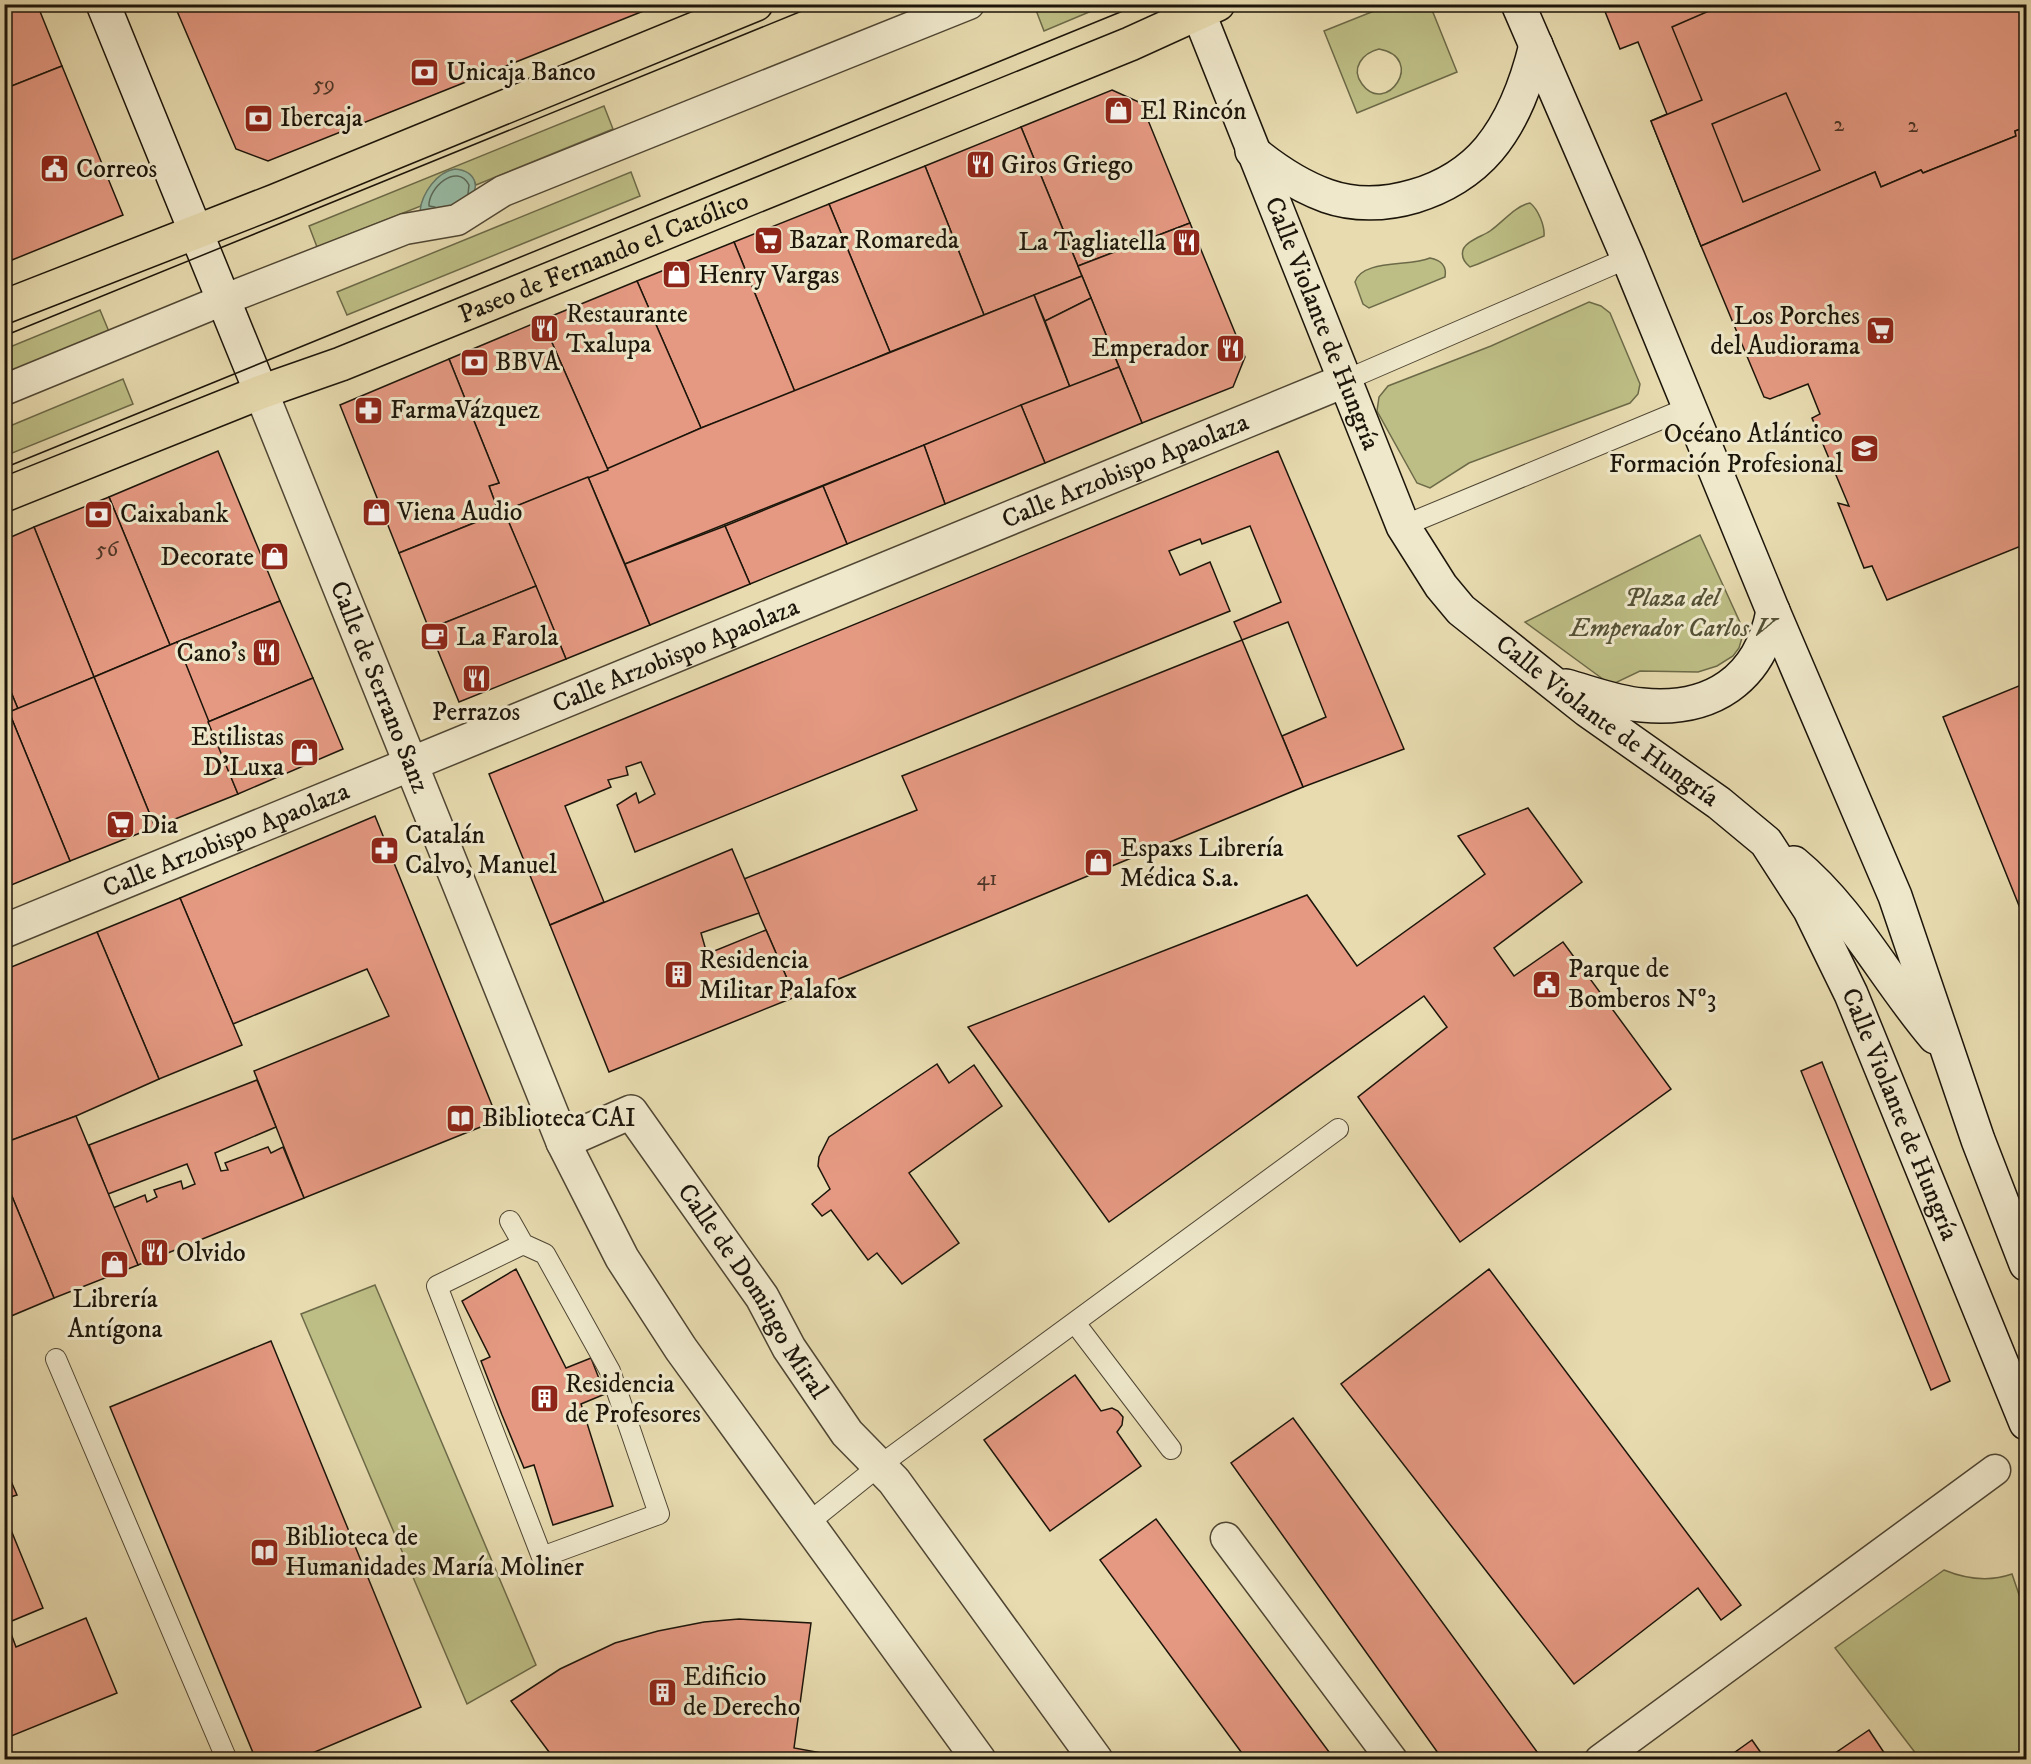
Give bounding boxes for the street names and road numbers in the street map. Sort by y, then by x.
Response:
street label: Paseo de Fernando el Católico [454,184,753,331]
street label: Calle Violante de Hungría [1257,192,1388,455]
street label: Calle Arzobispo Apaolaza [997,405,1253,536]
street label: Calle de Serrano Sanz [322,576,437,798]
street label: Calle Arzobispo Apaolaza [547,590,804,721]
street label: Calle Violante de Hungría [1489,627,1725,814]
street label: Calle Arzobispo Apaolaza [98,775,354,905]
street label: Calle Violante de Hungría [1834,983,1966,1245]
street label: Calle de Domingo Miral [670,1177,835,1405]

